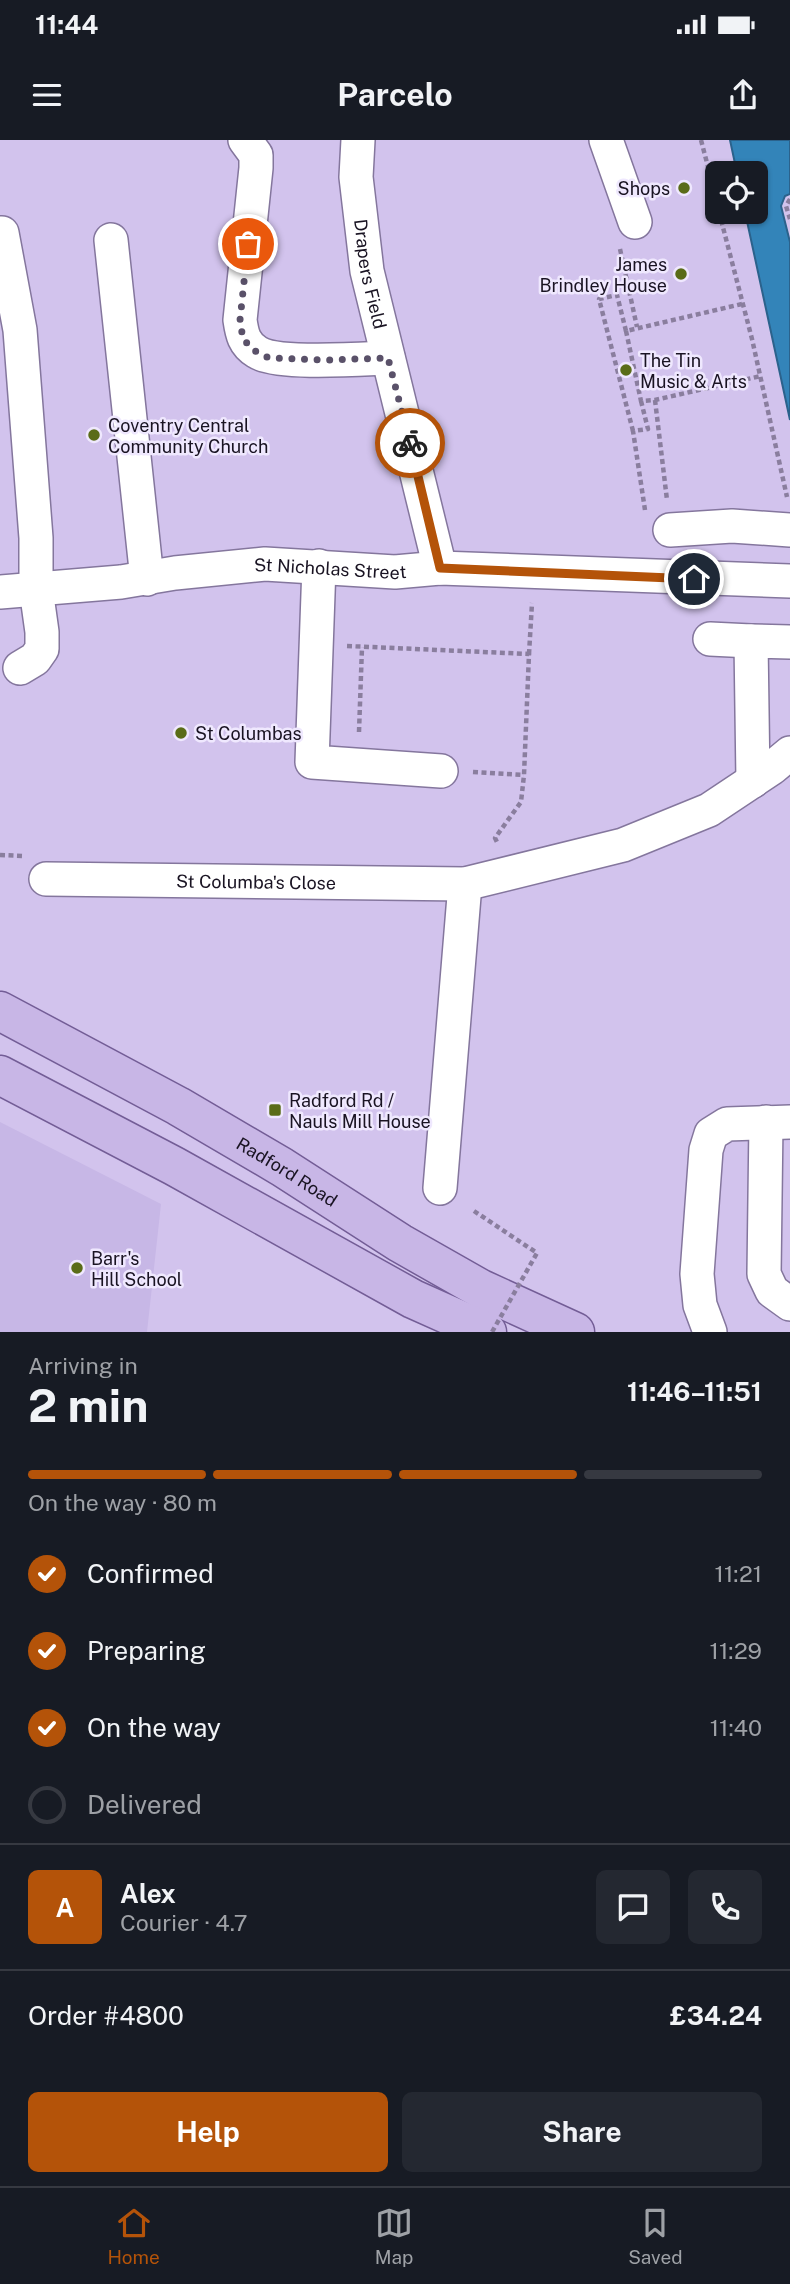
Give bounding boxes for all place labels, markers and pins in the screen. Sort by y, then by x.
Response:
place label: Shops [618,178,670,199]
marker: Shops [676,180,692,196]
pin [218,214,278,274]
place label: James Brindley House [539,254,667,296]
marker: James Brindley House [673,266,689,282]
place label: The Tin Music & Arts [640,350,747,392]
marker: The Tin Music & Arts [618,362,634,378]
place label: Coventry Central Community Church [108,415,268,457]
marker: Coventry Central Community Church [86,427,102,443]
pin [664,549,724,609]
place label: St Columbas [195,723,302,744]
marker: St Columbas [173,725,189,741]
place label: Radford Rd / Nauls Mill House [289,1090,431,1132]
marker: Radford Rd / Nauls Mill House [267,1102,283,1118]
place label: Barr's Hill School [91,1248,182,1290]
marker: Barr's Hill School [69,1260,85,1276]

